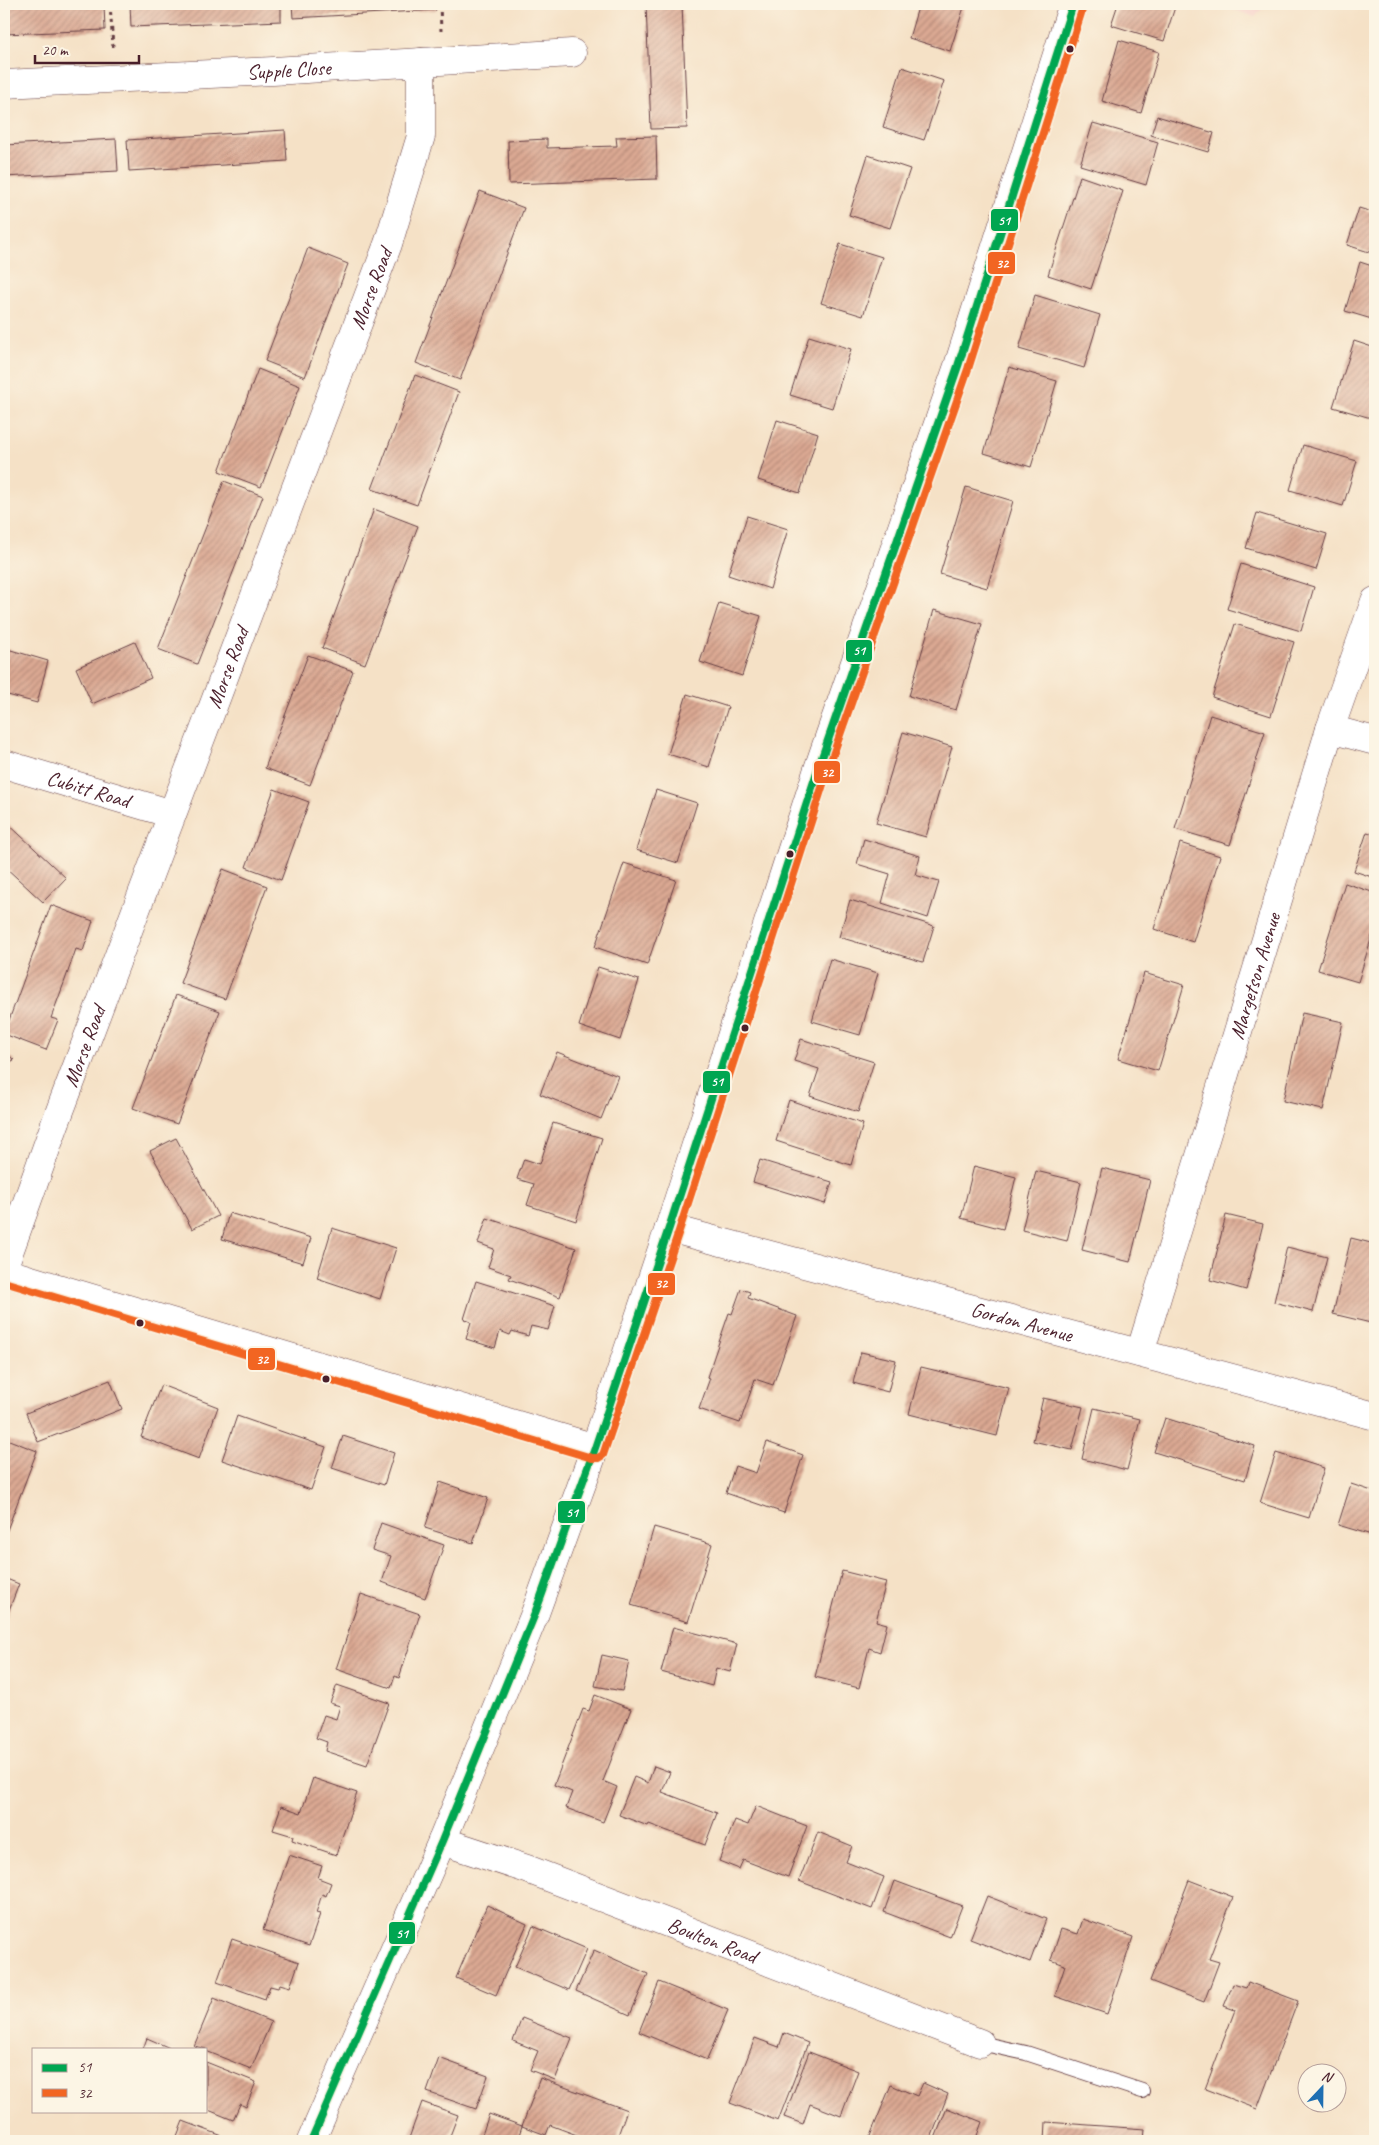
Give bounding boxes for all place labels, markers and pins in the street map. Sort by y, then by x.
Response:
unlabelled marker [1065,44,1075,54]
unlabelled marker [785,849,795,859]
unlabelled marker [740,1023,750,1033]
unlabelled marker [135,1318,145,1328]
unlabelled marker [321,1374,331,1384]

